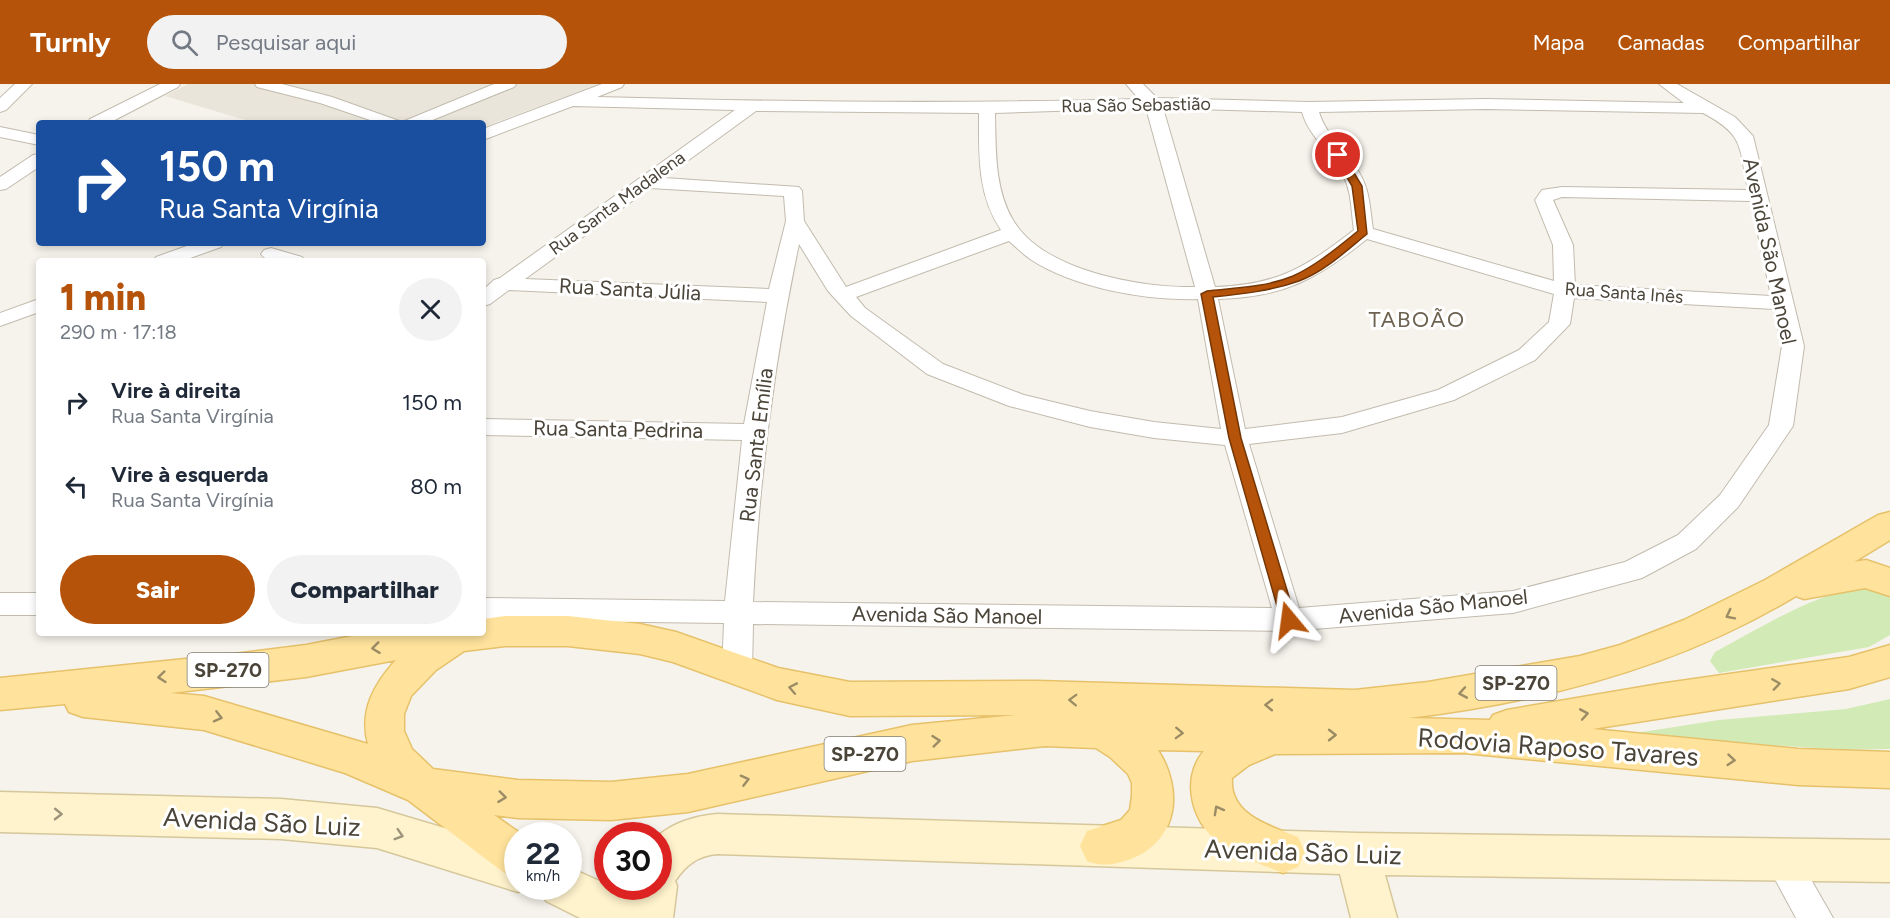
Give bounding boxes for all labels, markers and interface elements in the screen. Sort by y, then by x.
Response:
search box [147,15,567,69]
text: Turnly [30,25,111,59]
icon: search [168,26,201,59]
text: Pesquisar aqui [216,29,356,56]
text: Mapa [1533,30,1584,55]
text: Camadas [1617,30,1705,55]
text: Compartilhar [1738,30,1860,55]
street label: Rua São Sebastião [1061,93,1211,117]
pin [1312,129,1363,180]
icon: arrive [1321,138,1354,171]
text: 150 m [159,141,275,192]
icon: right [60,144,138,222]
street label: Rua Santa Madalena [545,146,689,260]
street label: Avenida São Manoel [1738,155,1802,347]
text: Rua Santa Virgínia [159,192,379,225]
street label: Rua Santa Júlia [558,273,702,305]
text: 1 min [60,276,146,319]
button: close [399,278,462,341]
street label: Rua Santa Inês [1564,278,1684,308]
district label: TABOÃO [1368,306,1466,333]
text: 290 m · 17:18 [60,320,177,344]
street label: Rua Santa Emília [734,366,778,524]
text: Vire à direita [111,377,241,404]
icon: right [60,386,93,419]
text: 150 m [402,389,462,416]
text: Rua Santa Virgínia [111,404,274,428]
street label: Rua Santa Pedrina [533,415,703,443]
text: Vire à esquerda [111,461,269,488]
icon: left [60,470,93,503]
text: 80 m [410,473,462,500]
text: Rua Santa Virgínia [111,488,274,512]
button: Sair [60,555,255,624]
button: Compartilhar [267,555,462,624]
street label: Avenida São Manoel [1337,584,1529,628]
position arrow [1257,588,1321,652]
street label: Avenida São Manoel [852,601,1042,629]
one-way arrow [1725,608,1736,619]
one-way arrow [371,641,381,653]
road number: SP-270 [188,653,268,687]
road number: SP-270 [1476,666,1556,700]
one-way arrow [158,670,167,683]
one-way arrow [1771,678,1781,691]
one-way arrow [788,682,798,695]
one-way arrow [1459,686,1468,698]
one-way arrow [1068,693,1077,706]
one-way arrow [1265,699,1274,711]
one-way arrow [213,709,223,722]
one-way arrow [1579,709,1588,721]
street label: Rodovia Raposo Tavares [1416,721,1700,773]
one-way arrow [1175,727,1184,739]
one-way arrow [1327,729,1336,741]
one-way arrow [931,735,940,748]
road number: SP-270 [824,737,906,771]
one-way arrow [1727,753,1736,766]
one-way arrow [739,774,749,787]
one-way arrow [498,791,507,803]
street label: Avenida São Luiz [162,801,362,843]
one-way arrow [1214,806,1225,816]
one-way arrow [54,808,63,820]
speed limit sign: 30 [594,822,672,900]
one-way arrow [393,828,404,840]
street label: Avenida São Luiz [1204,833,1402,871]
text: 22 [526,835,560,872]
text: km/h [526,867,560,885]

